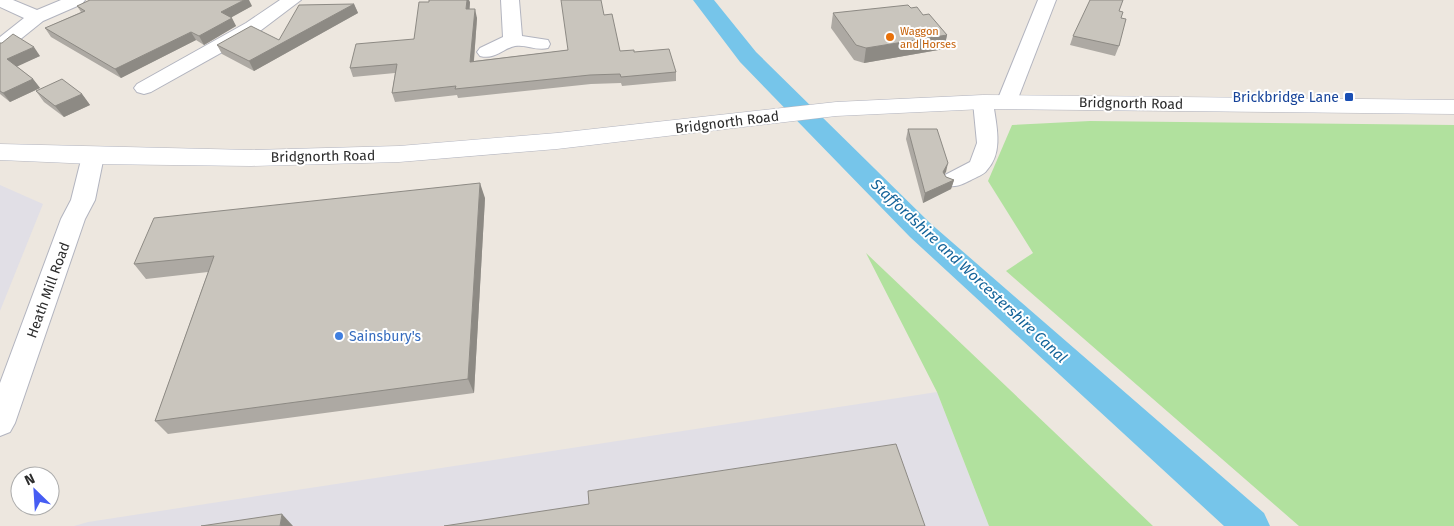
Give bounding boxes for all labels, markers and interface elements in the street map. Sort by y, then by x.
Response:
place label: Waggon and Horses [900,25,956,51]
marker: Waggon and Horses [884,31,896,43]
place label: Brickbridge Lane [1233,89,1339,106]
marker: Brickbridge Lane [1343,91,1355,103]
street label: Bridgnorth Road [1079,94,1183,113]
street label: Bridgnorth Road [674,108,780,137]
street label: Bridgnorth Road [271,147,375,166]
water label: Staffordshire and Worcestershire Canal [867,175,1071,367]
street label: Heath Mill Road [23,240,74,340]
place label: Sainsbury's [349,328,422,345]
marker: Sainsbury's [333,330,345,342]
north arrow [10,466,60,516]
text: N [22,470,38,489]

